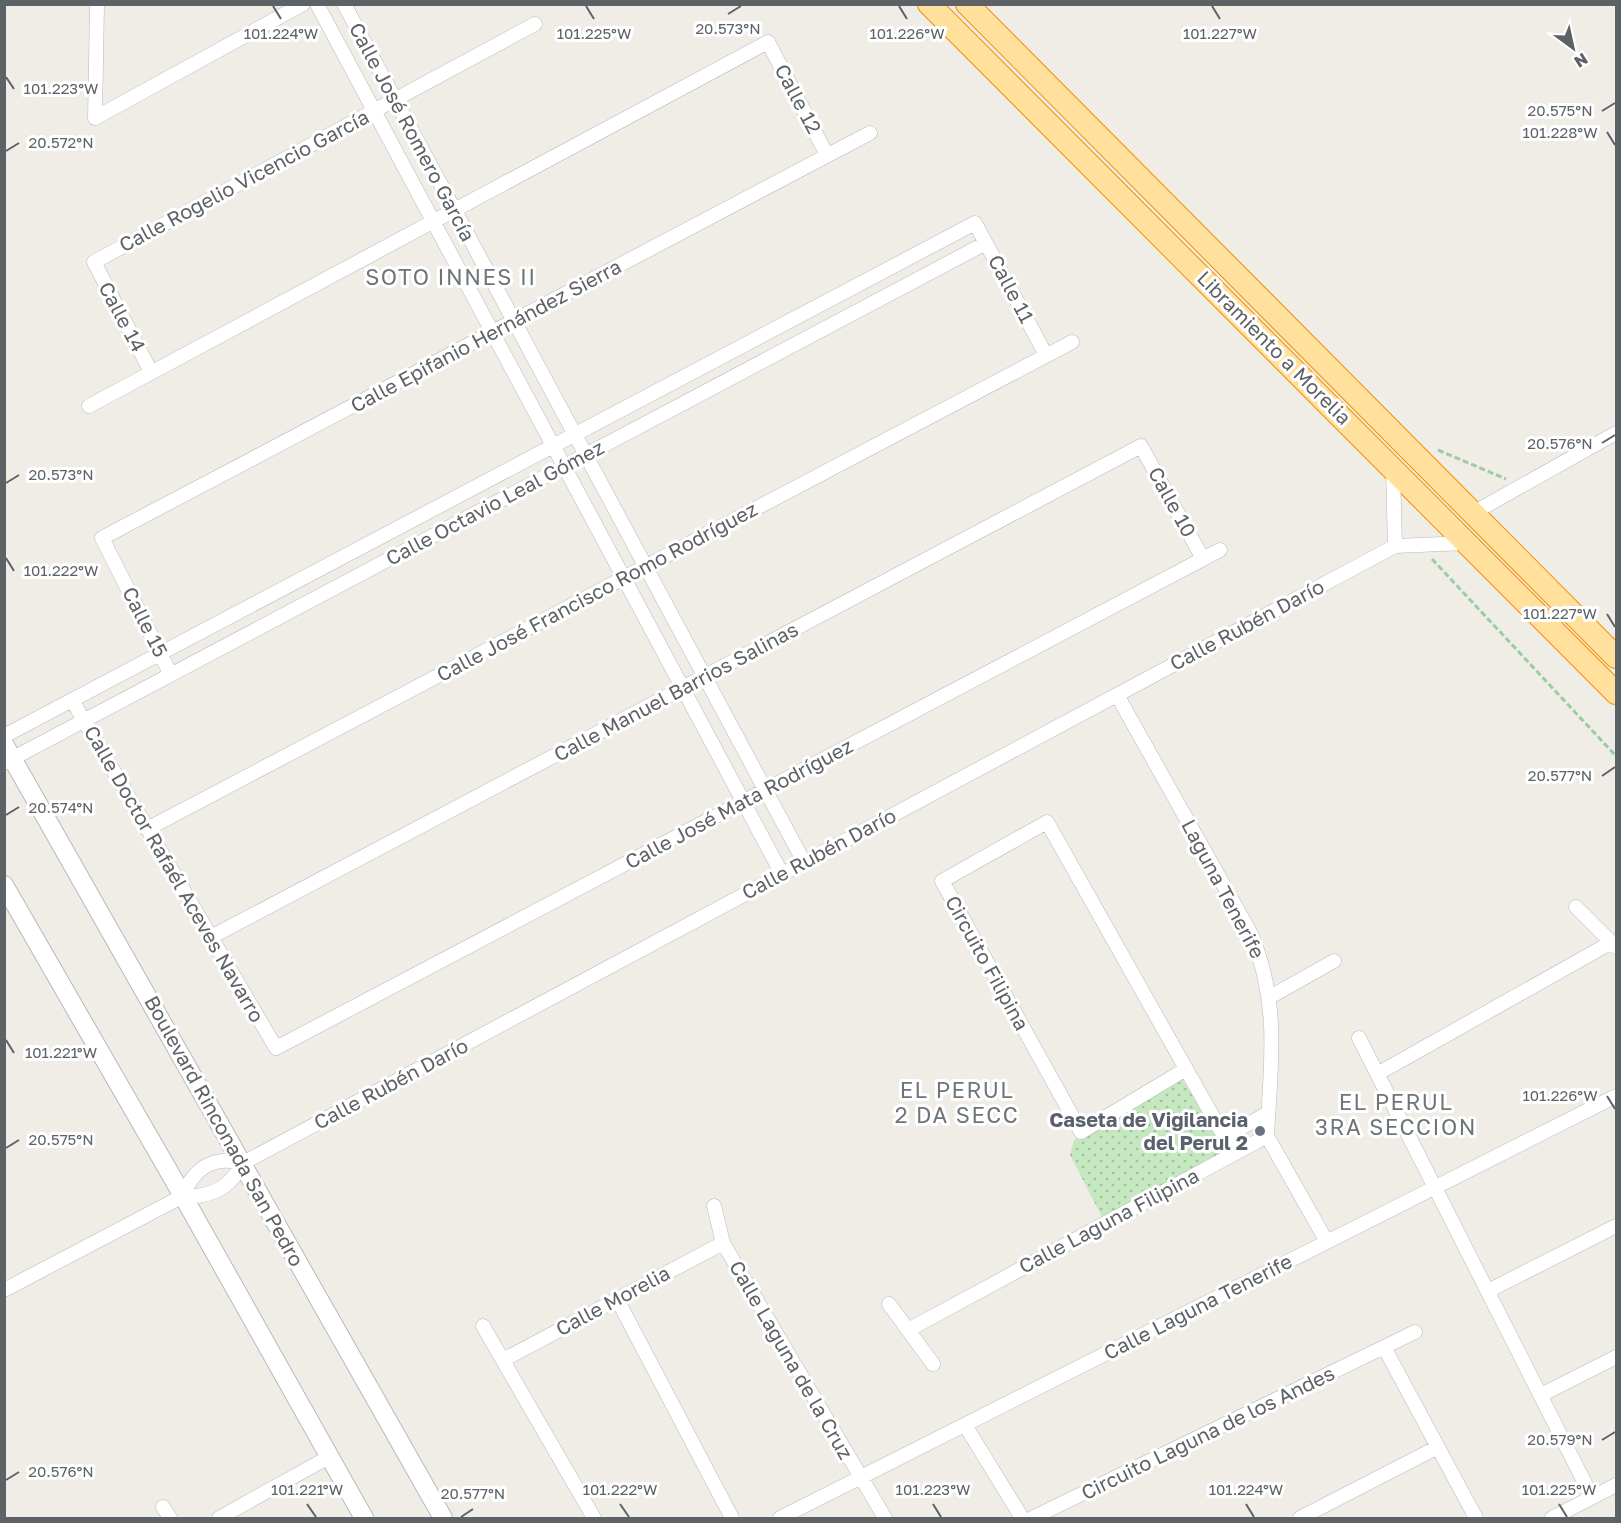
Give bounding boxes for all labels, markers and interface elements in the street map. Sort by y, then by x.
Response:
street label: Calle José Romero García [345,18,481,245]
north arrow [1543,18,1603,78]
text: 20.573°N [695,19,761,37]
text: 101.224°W [244,24,318,42]
text: 101.225°W [557,24,631,42]
text: 101.226°W [869,24,945,42]
text: 101.227°W [1183,24,1257,42]
text: N [1571,49,1592,72]
street label: Calle 12 [771,60,827,137]
text: 101.223°W [24,79,98,97]
text: 20.575°N [1527,101,1593,119]
street label: Calle Rogelio Vicencio García [114,104,373,256]
text: 101.228°W [1522,123,1598,141]
text: 20.572°N [28,133,94,151]
street label: Calle 11 [984,250,1040,327]
street label: Calle Epifanio Hernández Sierra [346,253,625,417]
district label: SOTO INNES II [365,263,537,290]
street label: Libramiento a Morelia [1193,265,1357,429]
street label: Calle 14 [94,277,151,356]
street label: Calle Octavio Leal Gómez [381,434,608,570]
text: 20.576°N [1527,434,1593,452]
street label: Calle 10 [1144,462,1202,541]
text: 20.573°N [28,465,94,483]
street label: Calle José Francisco Romo Rodríguez [432,496,761,686]
text: 101.222°W [24,561,98,579]
street label: Calle Rubén Darío [1165,573,1328,675]
street label: Calle 15 [118,583,174,661]
text: 101.227°W [1523,604,1597,622]
street label: Calle Manuel Barrios Salinas [549,616,802,766]
street label: Calle Doctor Rafaél Aceves Navarro [80,721,270,1026]
street label: Calle José Mata Rodríguez [621,733,856,873]
text: 20.577°N [1528,766,1592,784]
text: 20.574°N [29,798,93,816]
street label: Calle Rubén Darío [737,802,900,904]
street label: Laguna Tenerife [1177,815,1271,962]
street label: Circuito Filipina [941,891,1035,1034]
street label: Boulevard Rinconada San Pedro [140,991,310,1270]
street label: Calle Rubén Darío [309,1032,472,1134]
text: 101.221°W [25,1043,97,1061]
district label: EL PERUL 2 DA SECC [895,1076,1019,1128]
text: 101.226°W [1522,1086,1598,1104]
district label: EL PERUL 3RA SECCION [1315,1088,1477,1140]
place label: Caseta de Vigilancia del Perul 2 [1049,1107,1248,1154]
marker: Caseta de Vigilancia del Perul 2 [1253,1124,1267,1138]
text: 20.575°N [28,1130,94,1148]
street label: Calle Laguna Filipina [1014,1163,1203,1278]
street label: Calle Laguna Tenerife [1099,1248,1296,1364]
street label: Calle Laguna de la Cruz [725,1256,859,1463]
street label: Calle Morelia [551,1260,674,1340]
street label: Circuito Laguna de los Andes [1077,1360,1338,1504]
text: 20.579°N [1527,1430,1593,1448]
text: 20.576°N [28,1462,94,1480]
text: 101.221°W [271,1480,343,1498]
text: 101.222°W [583,1480,657,1498]
text: 101.223°W [896,1480,970,1498]
text: 101.224°W [1209,1480,1283,1498]
text: 101.225°W [1522,1480,1596,1498]
text: 20.577°N [441,1484,505,1502]

